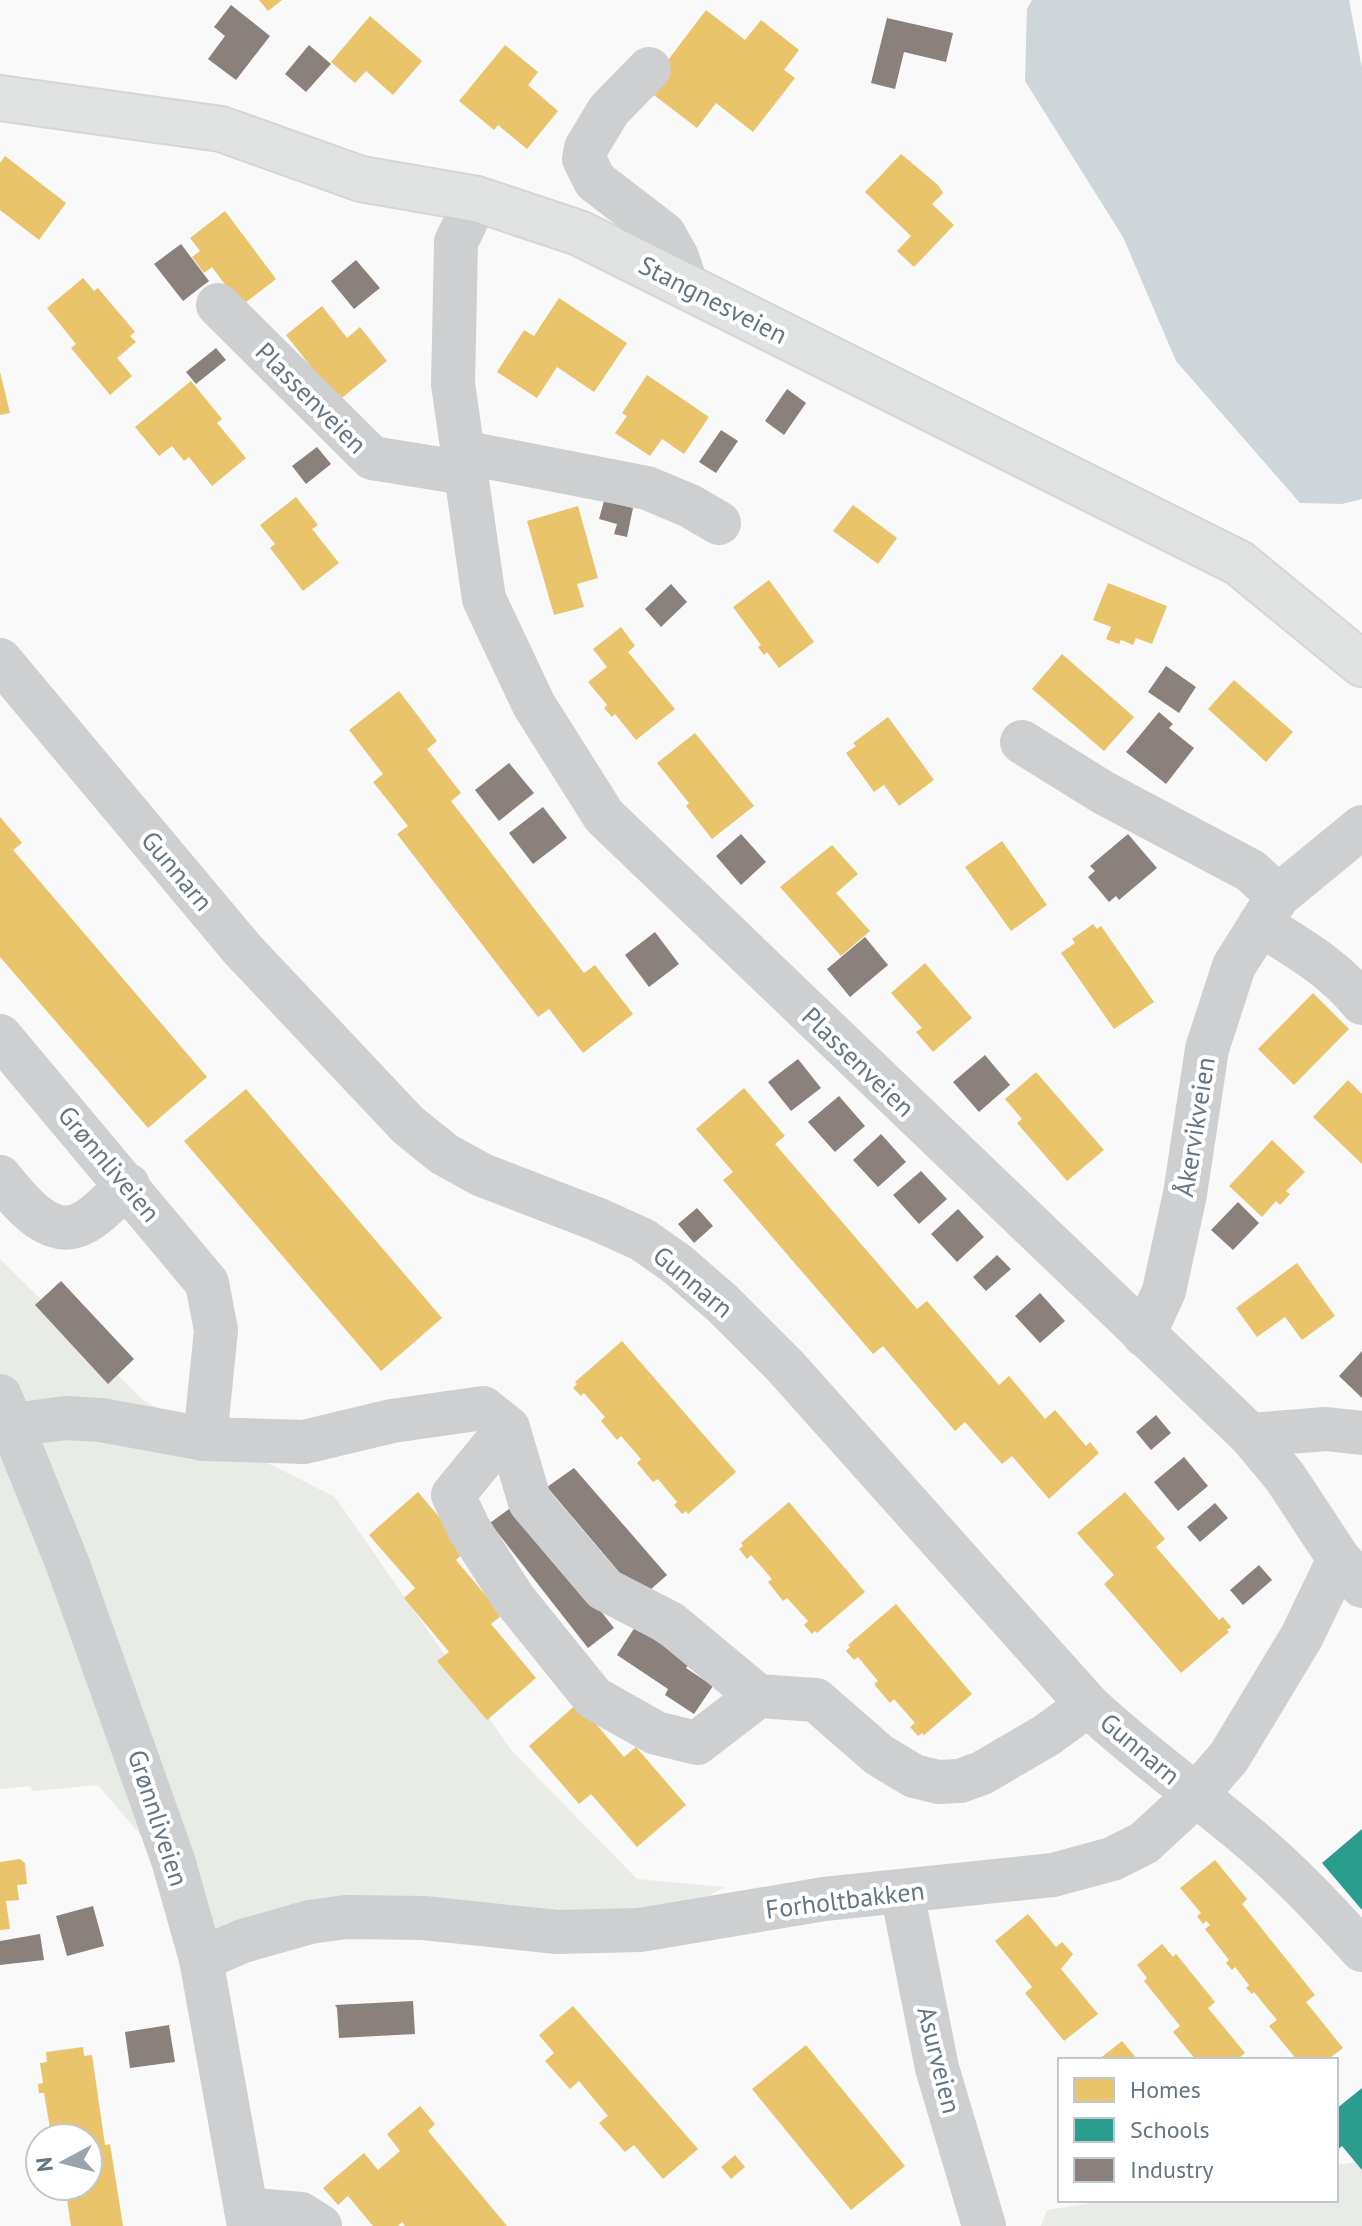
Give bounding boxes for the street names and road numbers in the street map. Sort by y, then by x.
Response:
street label: Stangnesveien [634,248,793,351]
street label: Plassenveien [249,335,374,460]
street label: Gunnarn [134,824,220,917]
street label: Plassenveien [795,1000,922,1124]
street label: Åkervikveien [1167,1055,1222,1199]
street label: Grønnliveien [51,1099,168,1229]
street label: Gunnarn [647,1239,740,1325]
street label: Gunnarn [1094,1706,1187,1792]
street label: Grønnliveien [121,1745,196,1890]
street label: Forholtbakken [764,1873,926,1926]
street label: Asurveien [910,2003,969,2117]

